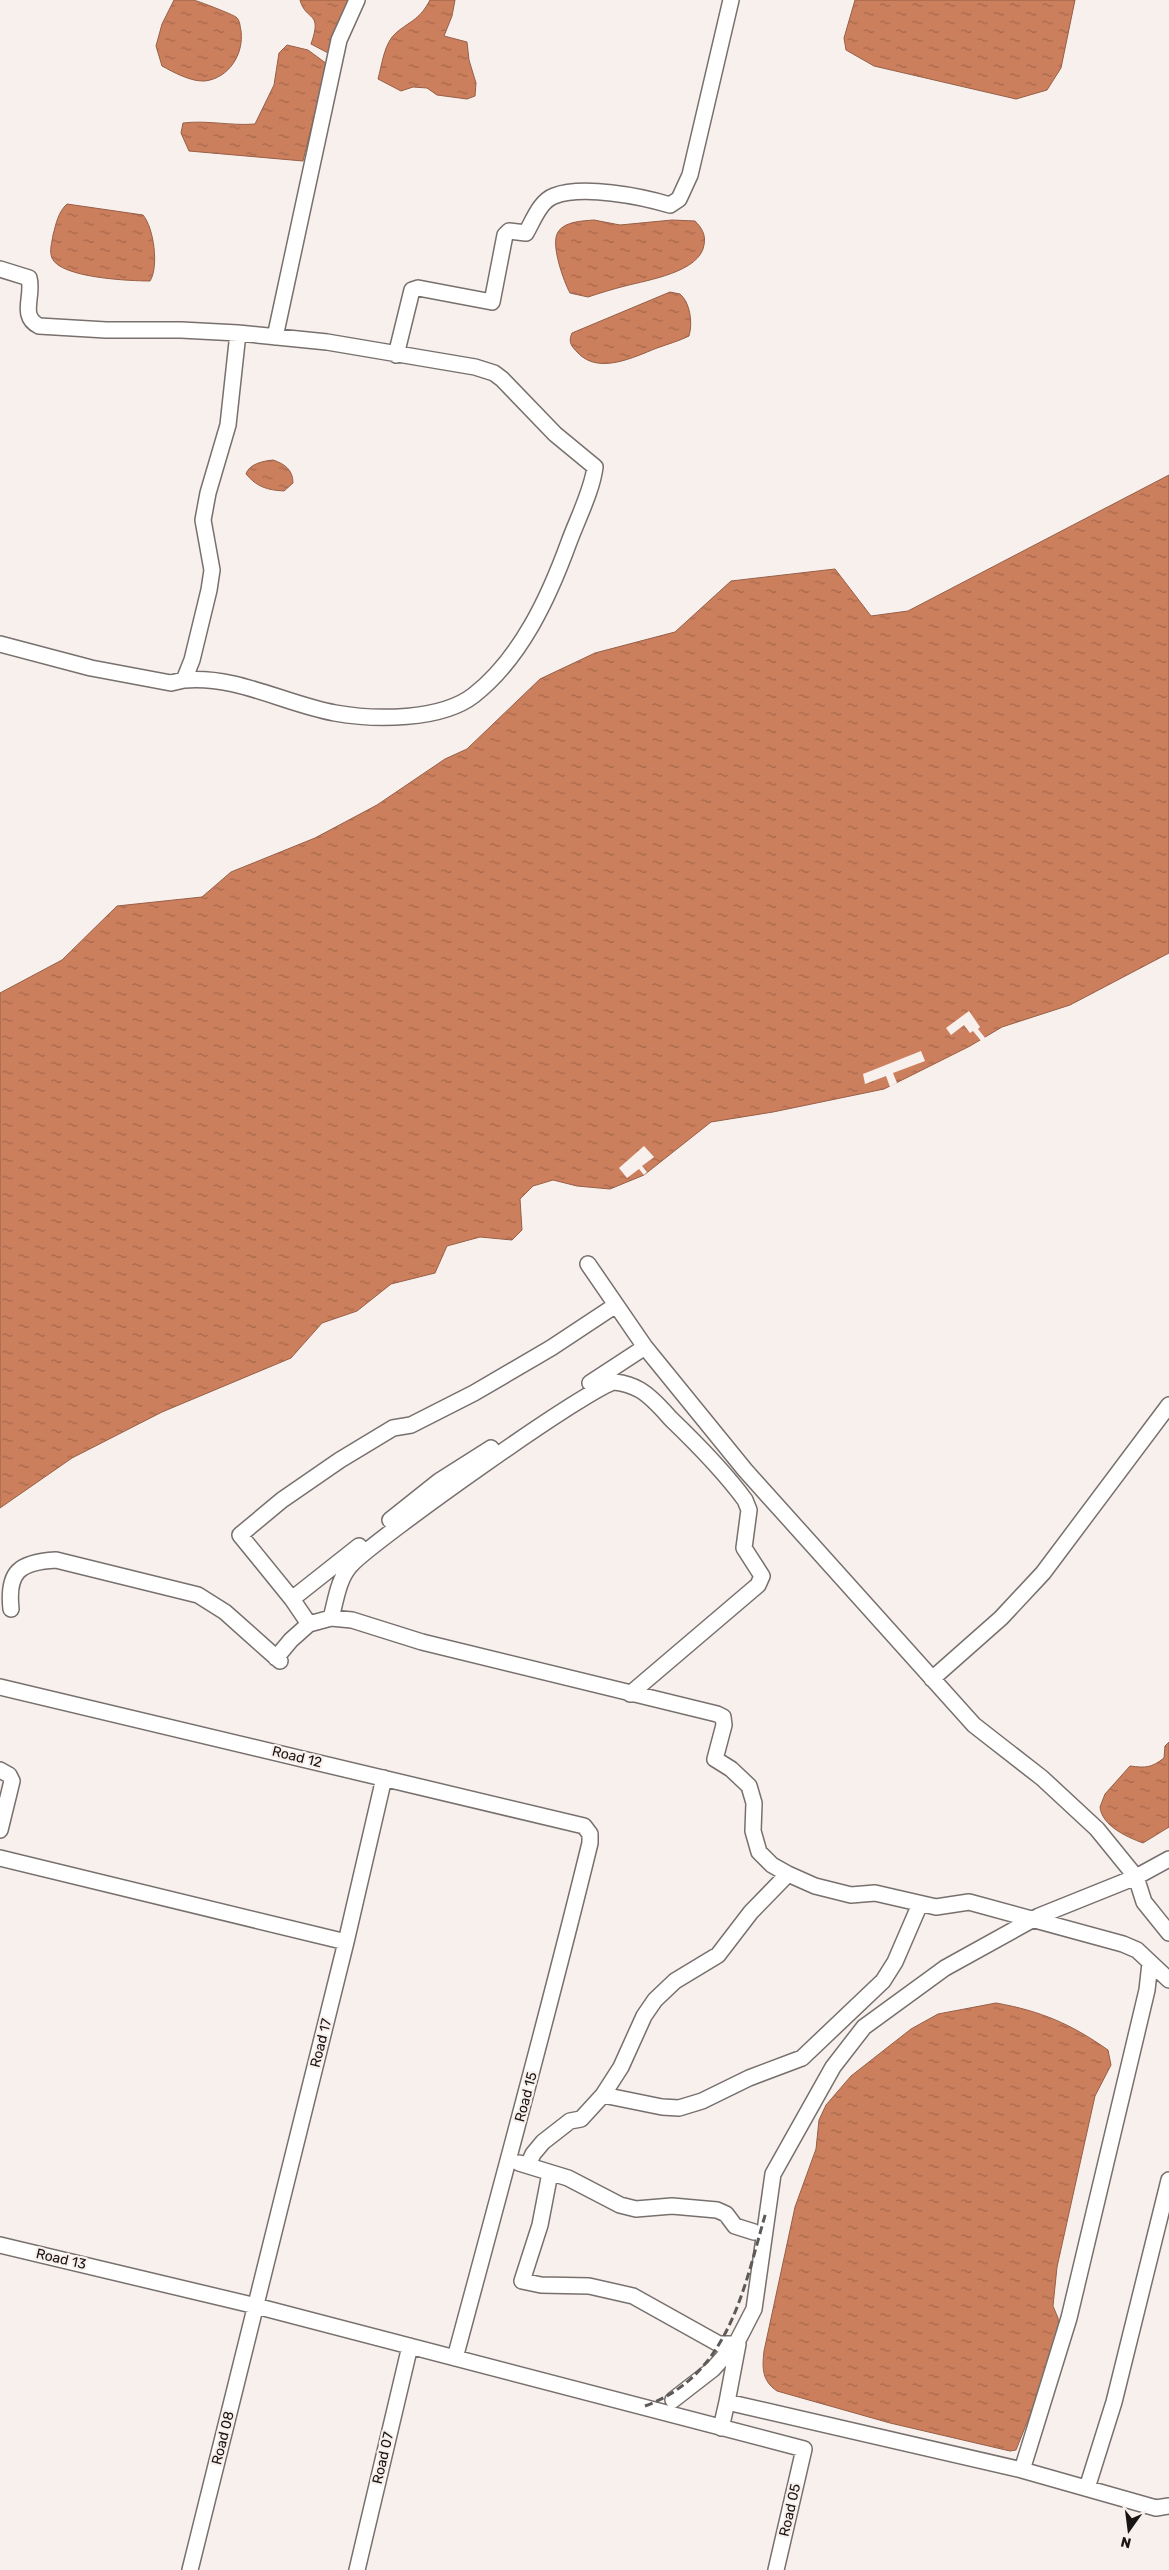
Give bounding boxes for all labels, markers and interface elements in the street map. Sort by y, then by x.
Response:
street label: Road 12 [270,1743,324,1771]
street label: Road 17 [307,2017,335,2069]
street label: Road 15 [511,2070,541,2124]
street label: Road 13 [34,2245,88,2273]
street label: Road 08 [208,2409,238,2466]
street label: Road 07 [369,2430,397,2486]
street label: Road 05 [776,2482,804,2538]
north arrow [1104,2505,1154,2555]
text: N [1119,2533,1133,2552]

